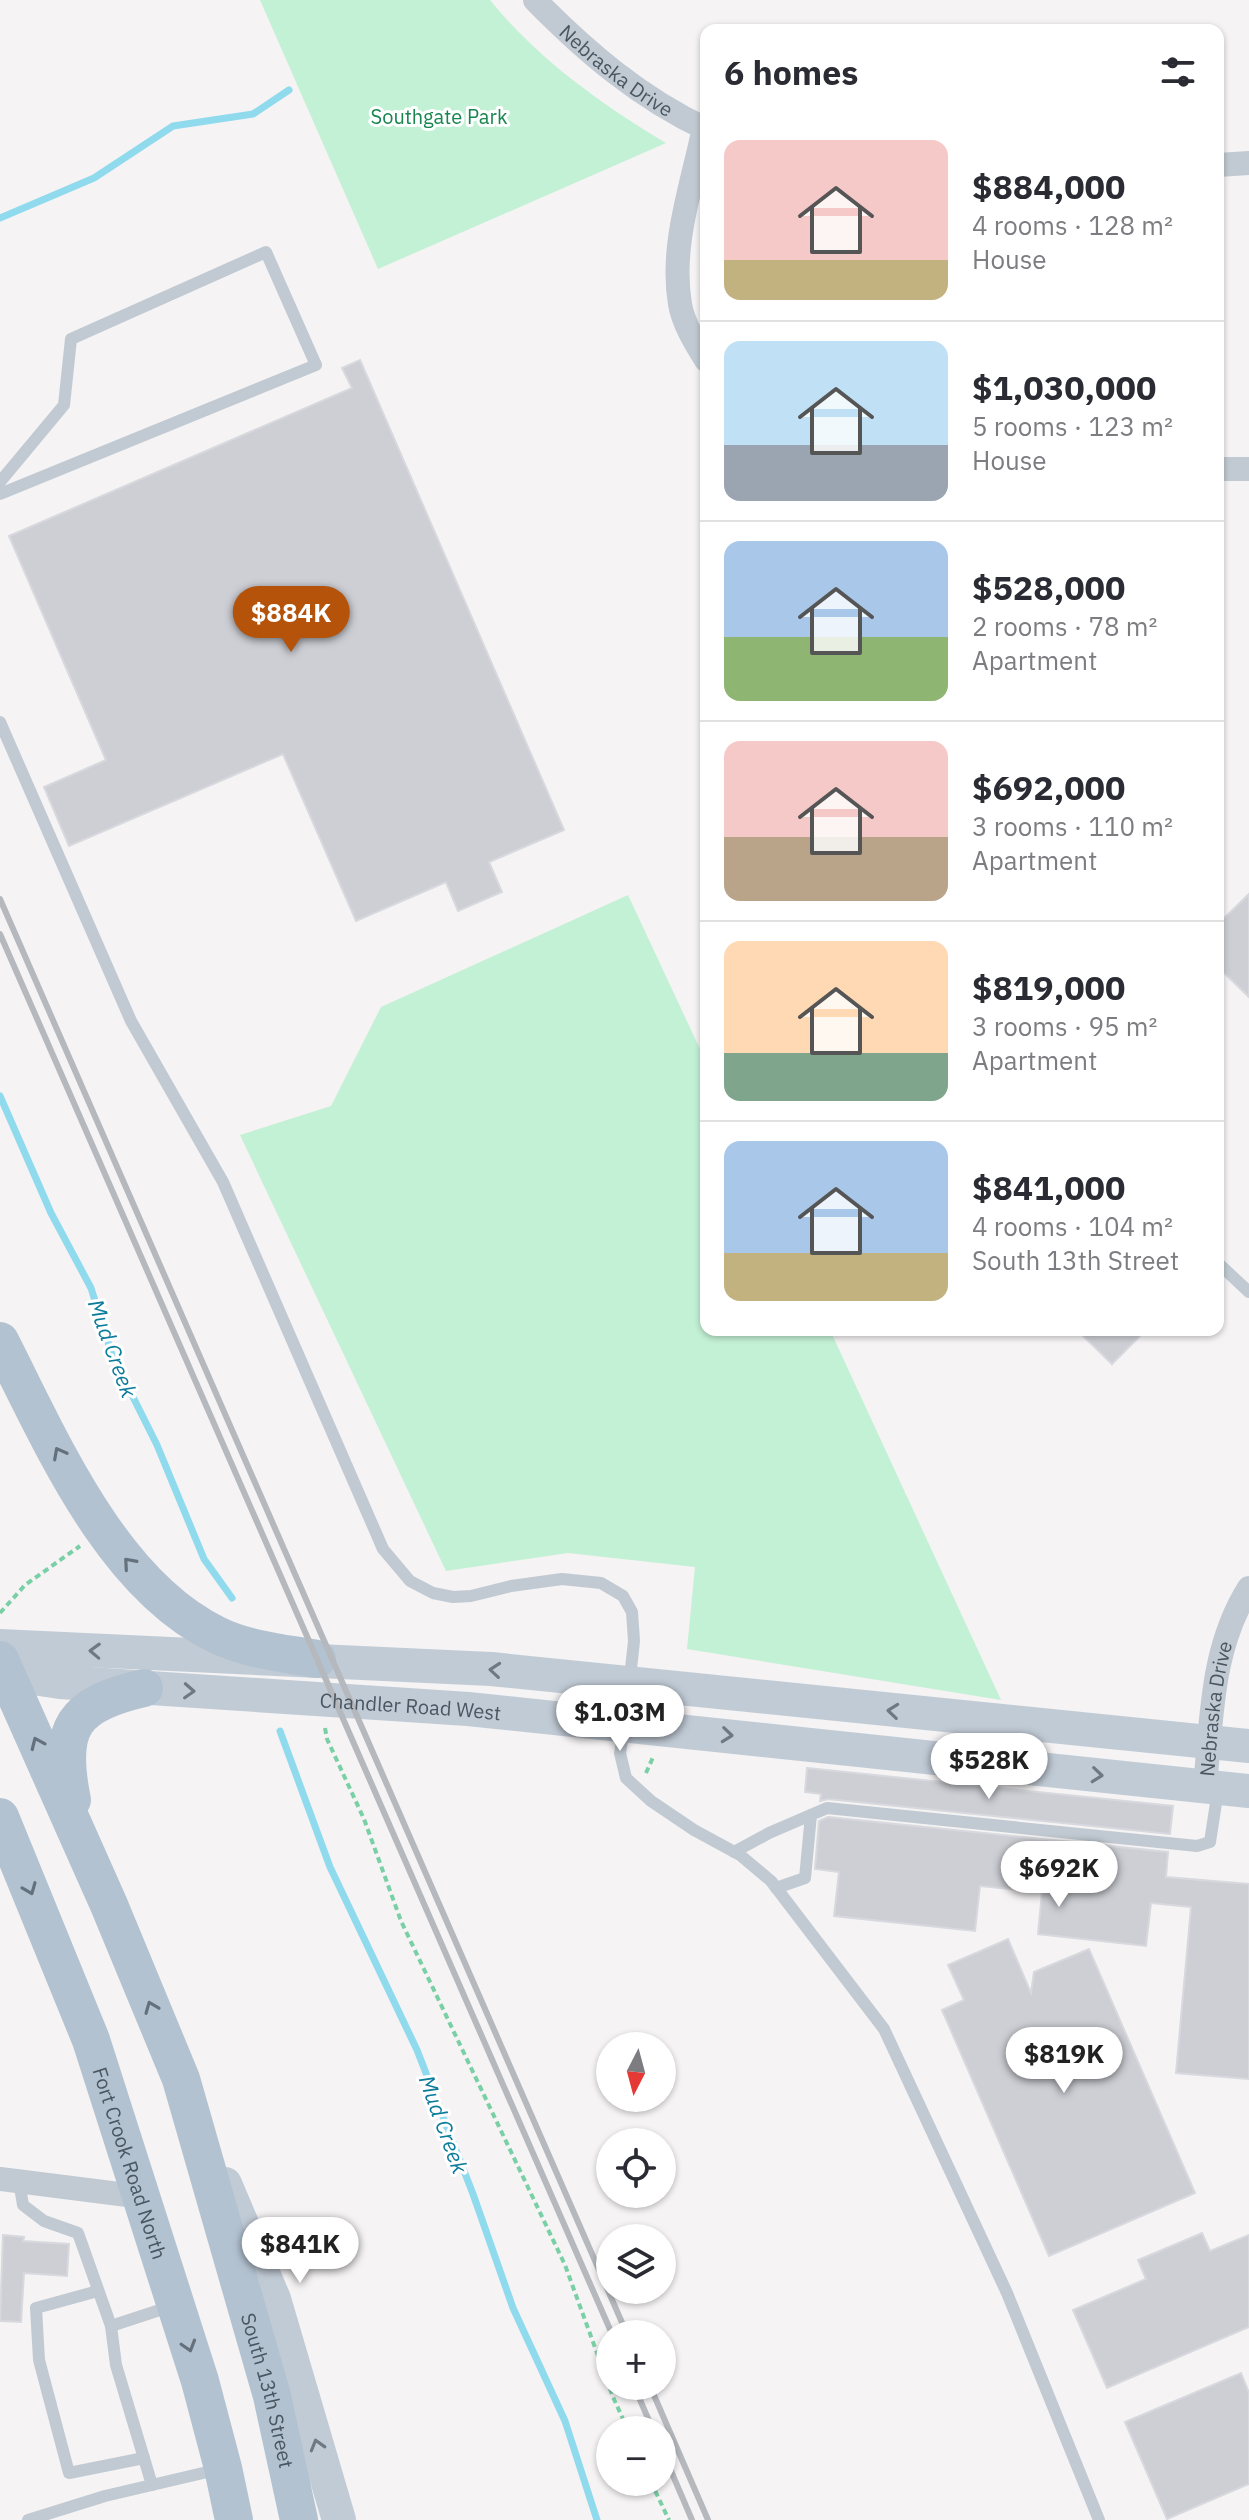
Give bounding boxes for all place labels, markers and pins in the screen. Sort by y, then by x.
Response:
pin: $884K [235,586,347,654]
pin: $1.03M [555,1685,685,1753]
pin: $528K [933,1733,1045,1801]
pin: $692K [1003,1841,1115,1909]
pin: $819K [1008,2027,1120,2095]
pin: $841K [244,2217,356,2285]

